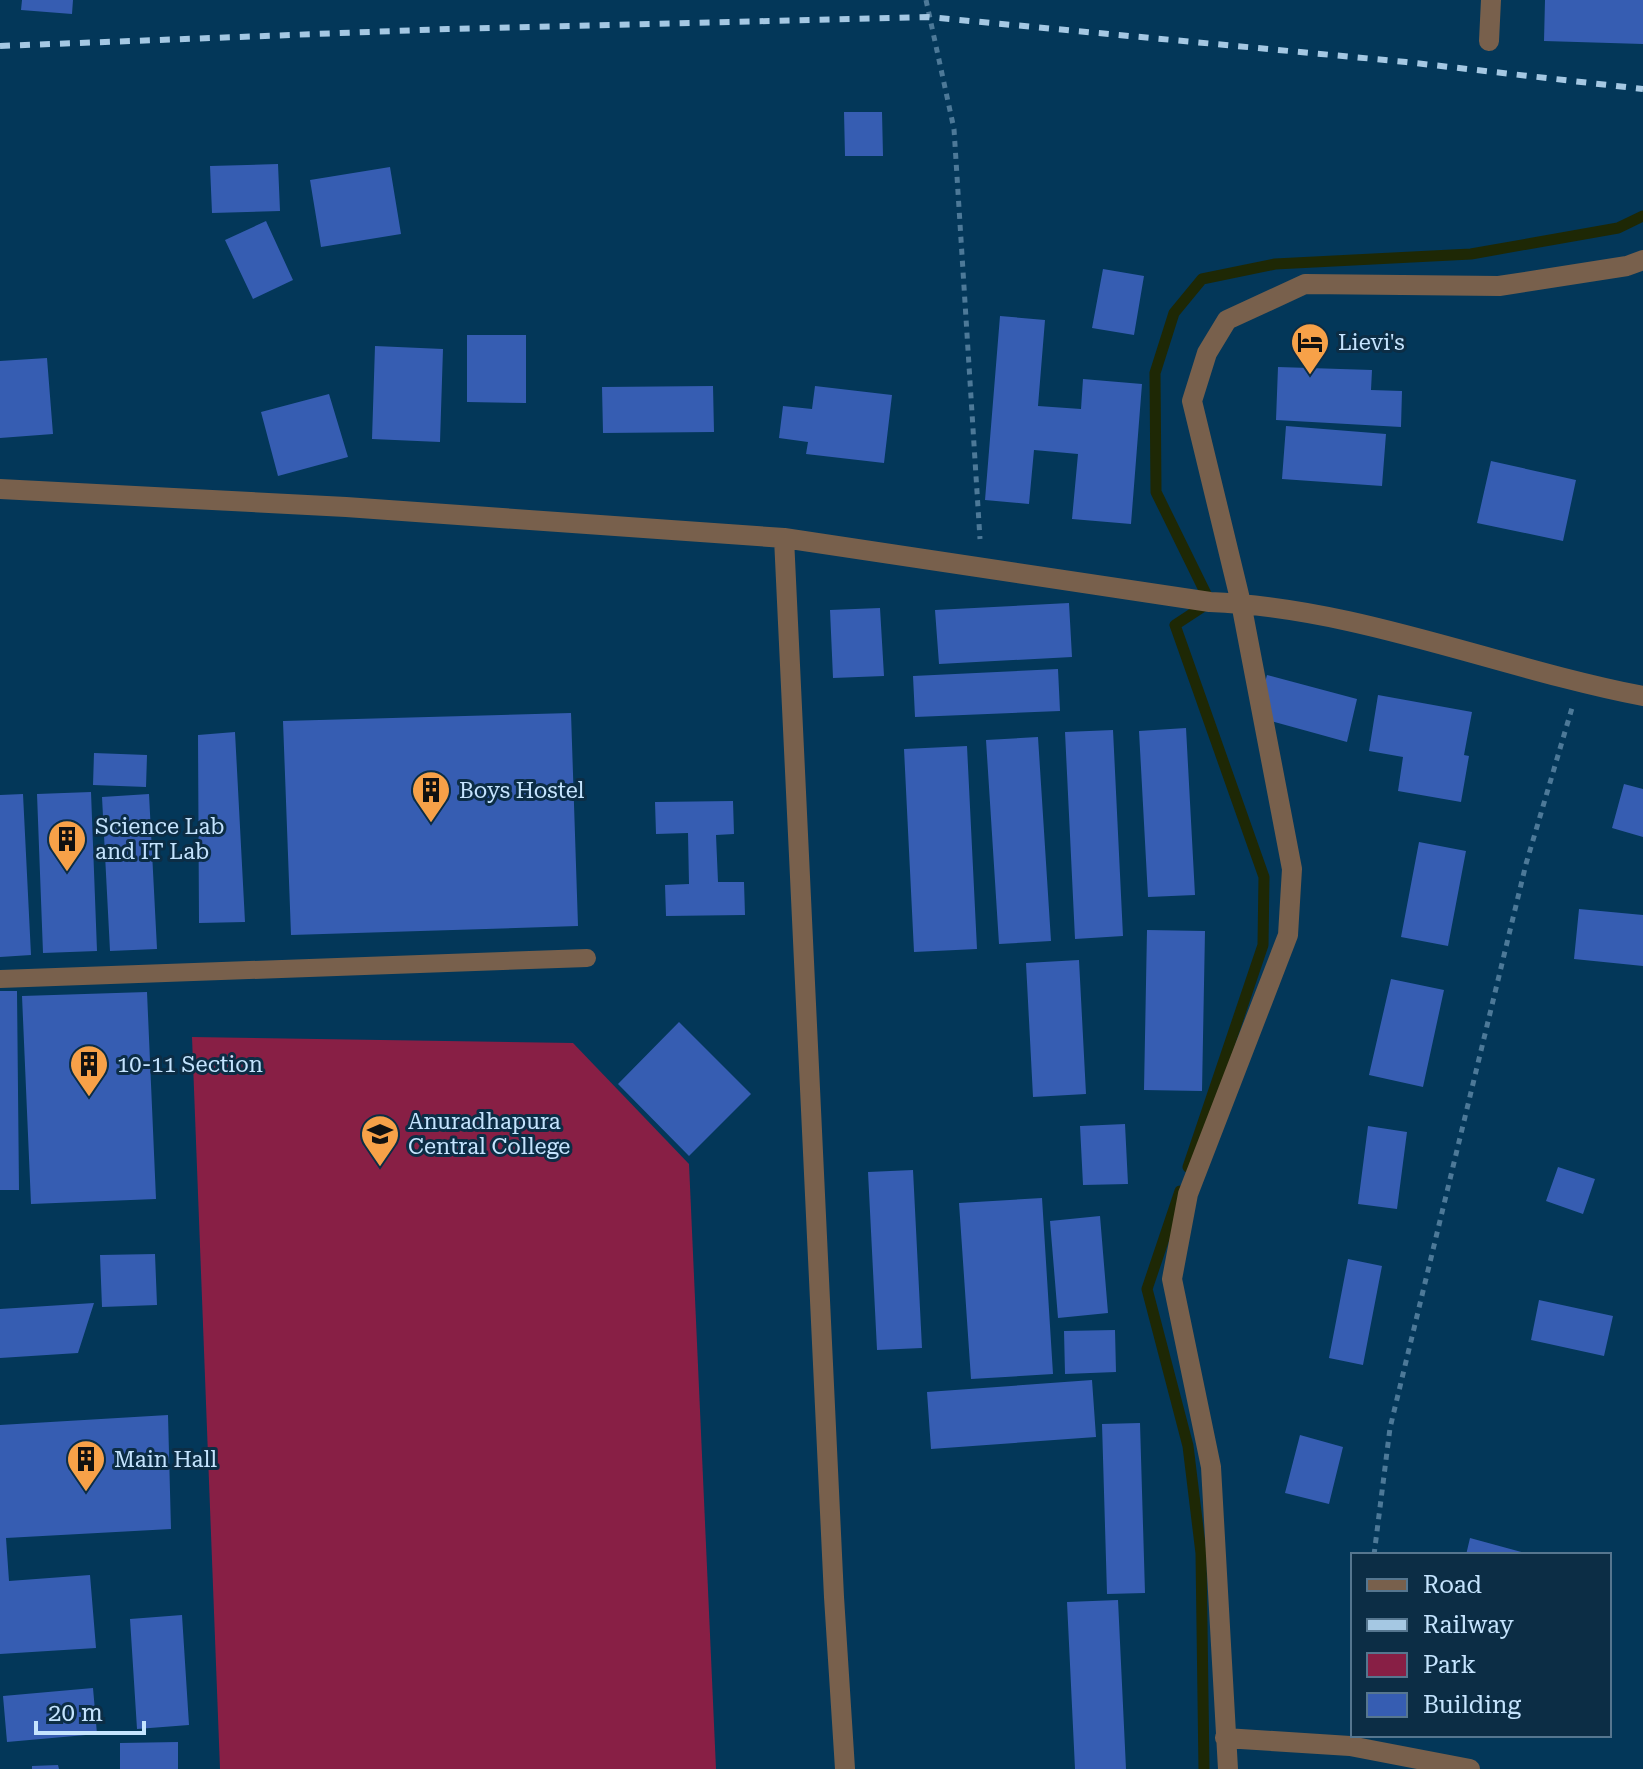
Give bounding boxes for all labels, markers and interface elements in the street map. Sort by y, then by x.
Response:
hotel icon: Lievi's [1289,321,1331,376]
place label: Lievi's [1338,330,1405,355]
building icon: Boys Hostel [410,769,452,824]
place label: Boys Hostel [459,778,585,803]
place label: Science Lab and IT Lab [95,814,225,864]
building icon: Science Lab and IT Lab [46,818,88,873]
building icon: 10-11 Section [68,1043,110,1098]
place label: 10-11 Section [117,1052,263,1077]
place label: Anuradhapura Central College [408,1109,570,1159]
school or university icon: Anuradhapura Central College [359,1113,401,1168]
building icon: Main Hall [65,1438,107,1493]
place label: Main Hall [114,1447,217,1472]
legend [1351,1553,1611,1737]
text: Road [1423,1571,1482,1599]
text: Railway [1423,1611,1514,1639]
text: Park [1423,1651,1476,1679]
scale bar [36,1685,144,1735]
text: Building [1423,1691,1521,1719]
text: 20 m [48,1699,103,1727]

